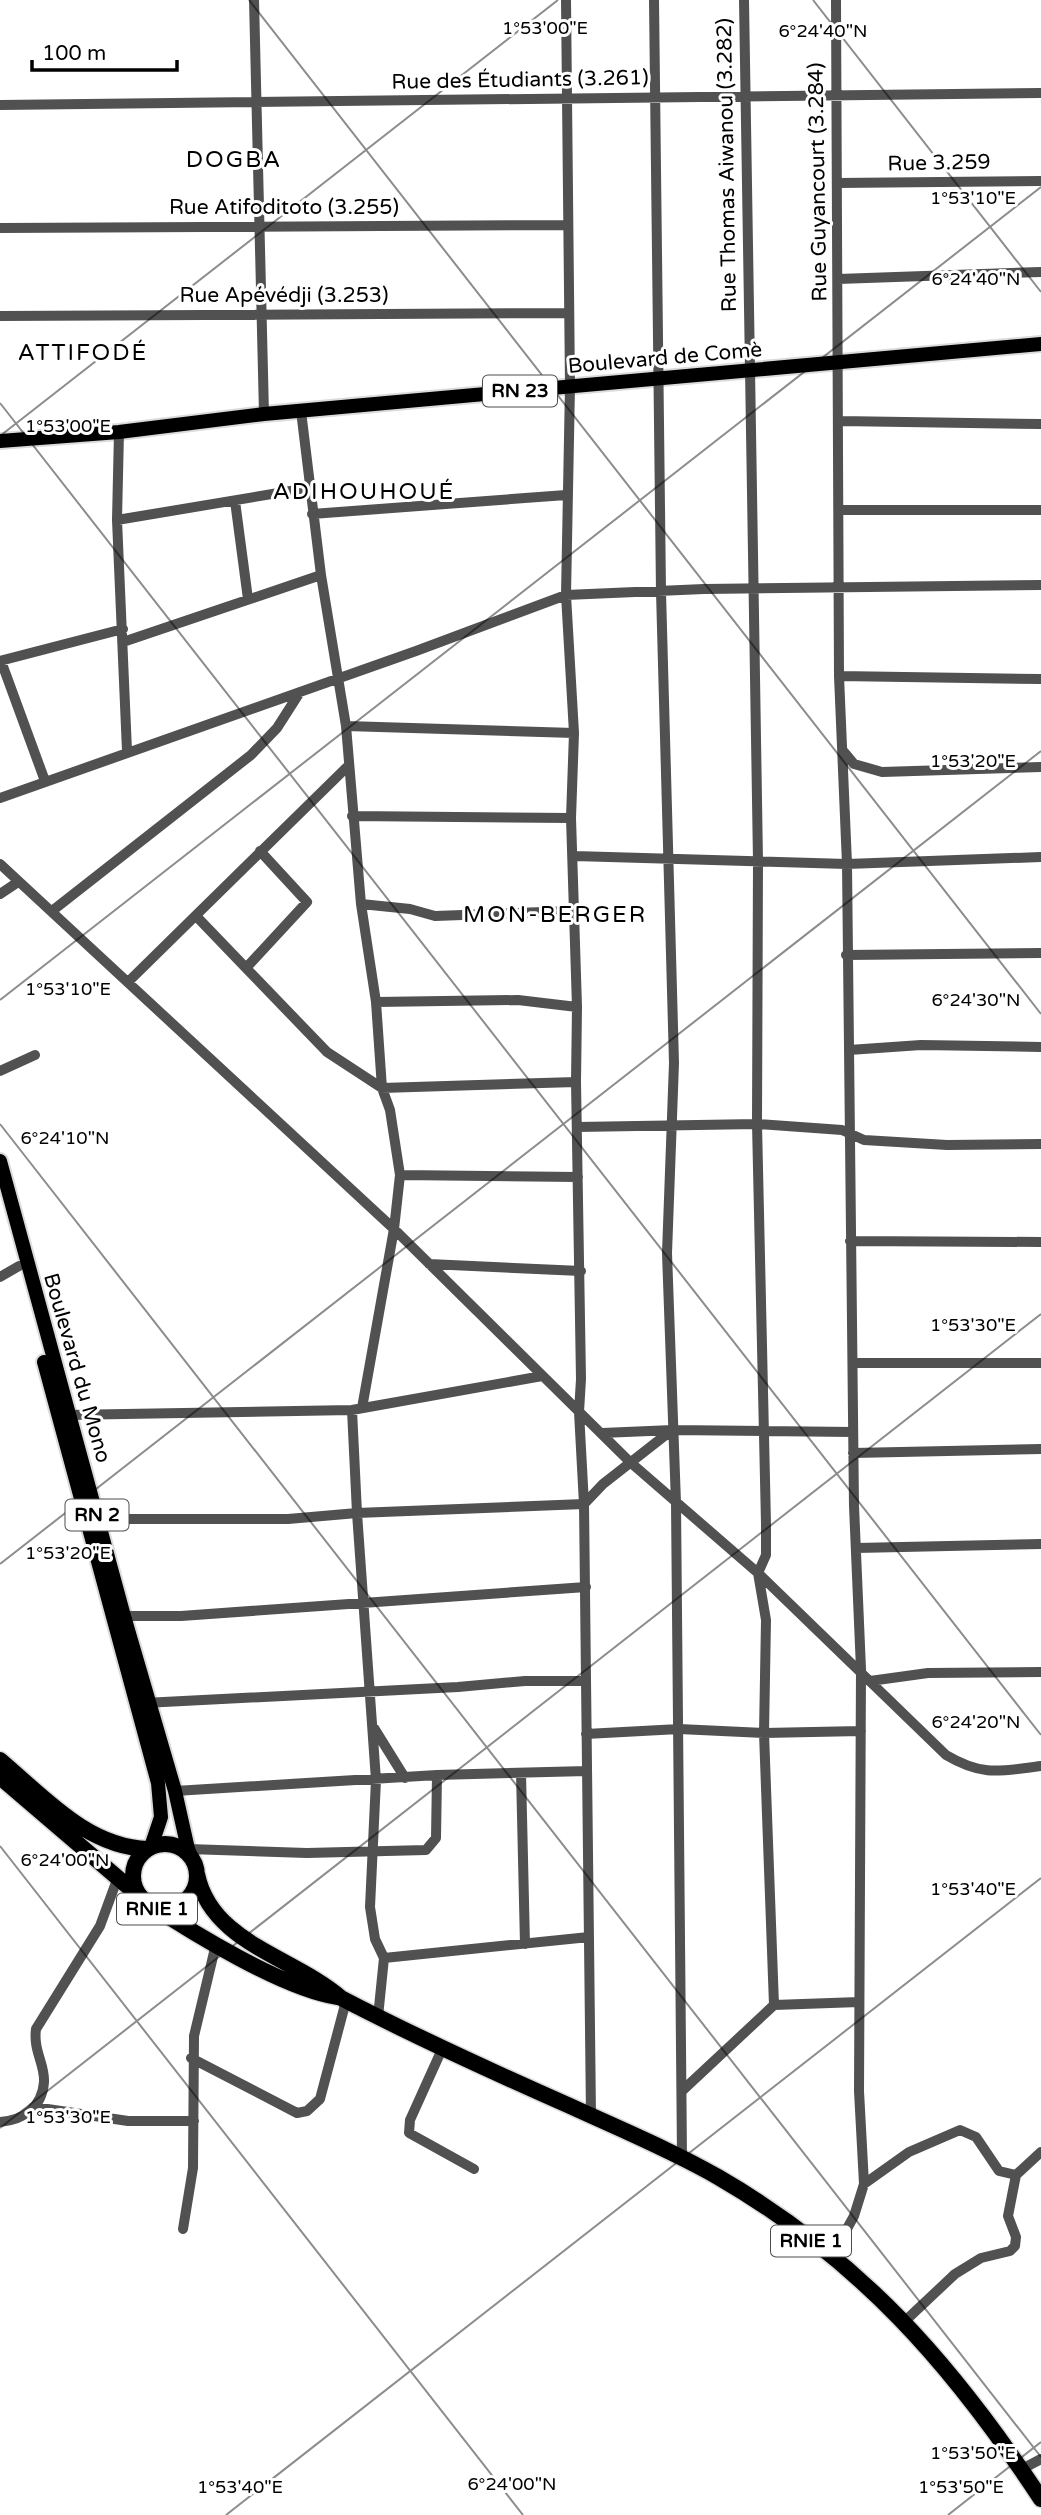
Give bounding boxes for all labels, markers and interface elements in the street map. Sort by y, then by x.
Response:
text: 1°53'00"E [502,17,588,39]
street label: Rue Thomas Aiwanou (3.282) [712,18,742,312]
text: 6°24'40"N [779,20,868,42]
scale bar [32,28,177,72]
text: 100 m [42,41,106,66]
street label: Rue Guyancourt (3.284) [803,62,833,302]
street label: Rue des Étudiants (3.261) [391,65,649,95]
district label: DOGBA [186,146,282,174]
street label: Rue 3.259 [887,150,991,176]
text: 1°53'10"E [930,187,1016,209]
street label: Rue Atifoditoto (3.255) [169,195,399,220]
text: 6°24'40"N [932,268,1021,290]
street label: Rue Apévédji (3.253) [179,283,389,308]
street label: Boulevard de Comè [567,337,763,379]
district label: ATTIFODÉ [18,339,148,367]
road number: RN 23 [483,376,557,406]
text: 1°53'00"E [25,415,111,437]
district label: ADIHOUHOUÉ [273,478,455,506]
text: 1°53'20"E [930,750,1016,772]
district label: MON-BERGER [463,901,647,929]
text: 1°53'10"E [25,978,111,1000]
text: 6°24'30"N [932,989,1021,1011]
text: 6°24'10"N [21,1127,110,1149]
street label: Boulevard du Mono [38,1270,116,1466]
text: 1°53'30"E [930,1314,1016,1336]
road number: RN 2 [66,1499,128,1530]
text: 1°53'20"E [25,1542,111,1564]
text: 6°24'20"N [932,1711,1021,1733]
text: 6°24'00"N [21,1849,110,1871]
text: 1°53'40"E [930,1878,1016,1900]
road number: RNIE 1 [117,1894,197,1924]
text: 1°53'30"E [25,2106,111,2128]
road number: RNIE 1 [771,2226,851,2256]
text: 1°53'50"E [930,2442,1016,2464]
text: 6°24'00"N [468,2473,557,2495]
text: 1°53'40"E [197,2476,283,2498]
text: 1°53'50"E [918,2476,1004,2498]

